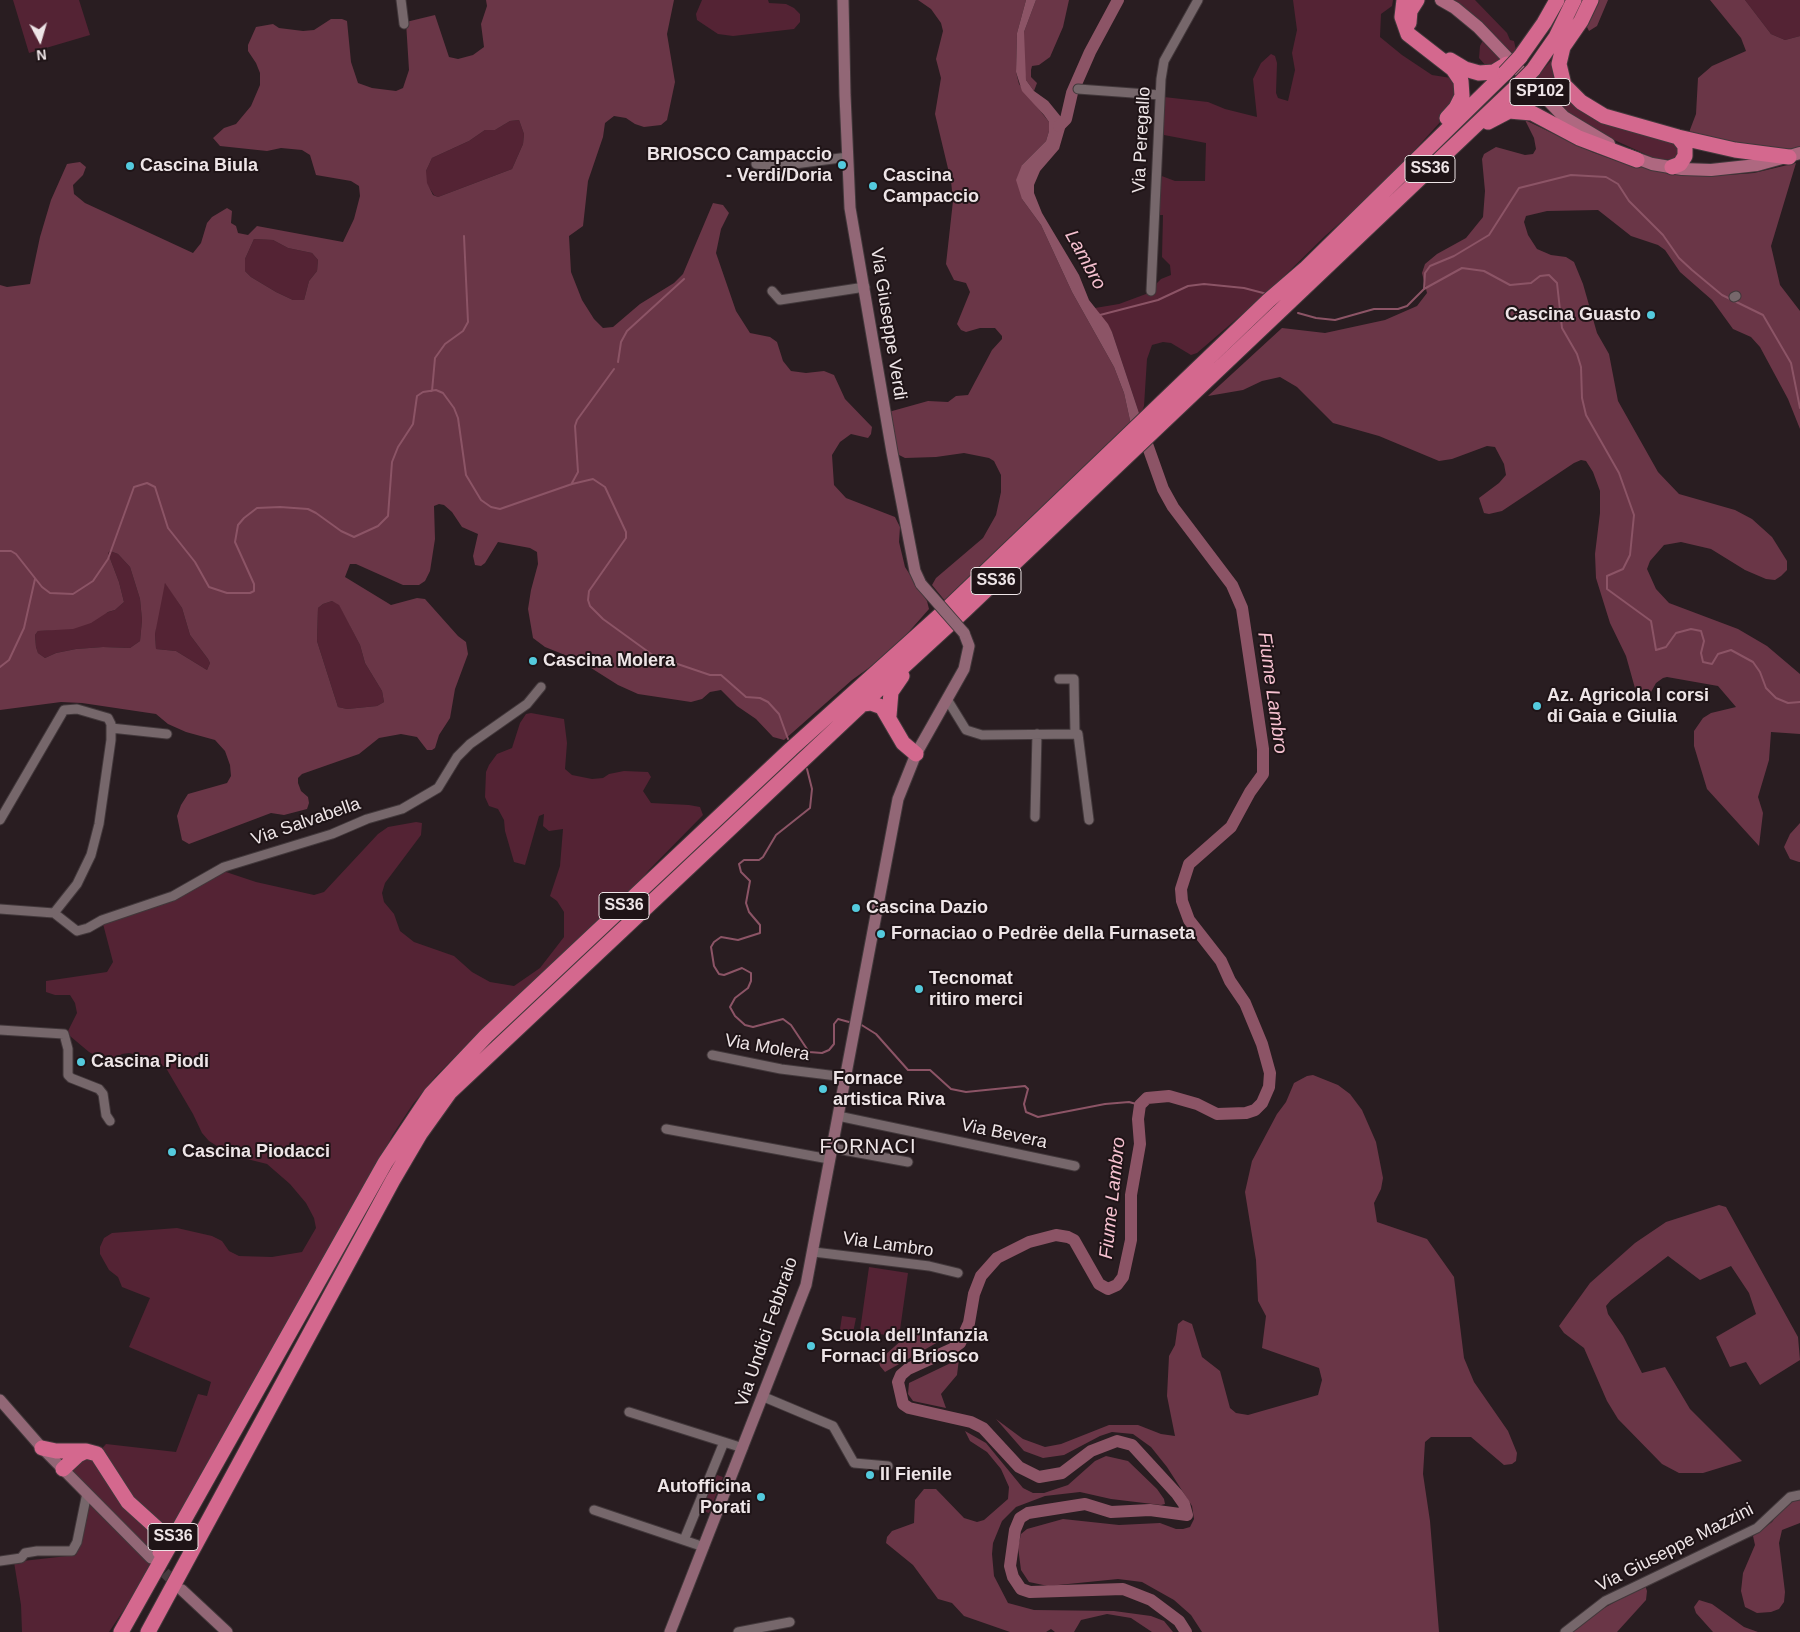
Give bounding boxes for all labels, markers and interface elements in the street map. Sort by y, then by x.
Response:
north arrow [15,15,65,65]
text: N [36,46,47,63]
road number: SP102 [1510,78,1570,105]
street label: Via Peregallo [1128,86,1156,194]
place label: BRIOSCO Campaccio - Verdi/Doria [647,144,832,186]
place label: Cascina Biula [140,155,258,177]
road number: SS36 [1405,156,1455,182]
marker: BRIOSCO Campaccio - Verdi/Doria [836,159,848,171]
marker: Cascina Biula [124,160,136,172]
place label: Cascina Campaccio [883,165,979,208]
marker: Cascina Campaccio [867,180,879,192]
water label: Lambro [1059,226,1111,294]
street label: Via Giuseppe Verdi [865,246,911,402]
place label: Cascina Guasto [1505,304,1641,326]
marker: Cascina Guasto [1645,309,1657,321]
road number: SS36 [971,568,1021,594]
water label: Fiume Lambro [1252,631,1292,755]
place label: Cascina Molera [543,650,675,672]
marker: Cascina Molera [527,655,539,667]
place label: Az. Agricola I corsi di Gaia e Giulia [1547,685,1709,728]
marker: Az. Agricola I corsi di Gaia e Giulia [1531,700,1543,712]
street label: Via Salvabella [249,793,363,851]
road number: SS36 [599,892,649,919]
place label: Cascina Dazio [866,897,988,919]
marker: Cascina Dazio [850,902,862,914]
place label: Fornaciao o Pedrëe della Furnaseta [891,923,1195,945]
marker: Fornaciao o Pedrëe della Furnaseta [875,928,887,940]
place label: Tecnomat ritiro merci [929,968,1023,1011]
marker: Tecnomat ritiro merci [913,983,925,995]
street label: Via Molera [723,1030,811,1066]
place label: Cascina Piodi [91,1051,209,1073]
marker: Cascina Piodi [75,1056,87,1068]
place label: Fornace artistica Riva [833,1068,945,1110]
marker: Fornace artistica Riva [817,1083,829,1095]
street label: Via Bevera [959,1114,1049,1154]
district label: FORNACI [819,1135,917,1159]
water label: Fiume Lambro [1095,1136,1131,1260]
place label: Cascina Piodacci [182,1141,330,1163]
marker: Cascina Piodacci [166,1146,178,1158]
street label: Via Lambro [841,1228,935,1262]
street label: Via Undici Febbraio [731,1254,803,1410]
place label: Scuola dell’Infanzia Fornaci di Briosco [821,1325,988,1368]
marker: Scuola dell’Infanzia Fornaci di Briosco [805,1340,817,1352]
place label: Il Fienile [880,1464,952,1486]
marker: Il Fienile [864,1469,876,1481]
place label: Autofficina Porati [657,1476,751,1518]
marker: Autofficina Porati [755,1491,767,1503]
street label: Via Giuseppe Mazzini [1593,1499,1757,1597]
road number: SS36 [148,1524,198,1550]

